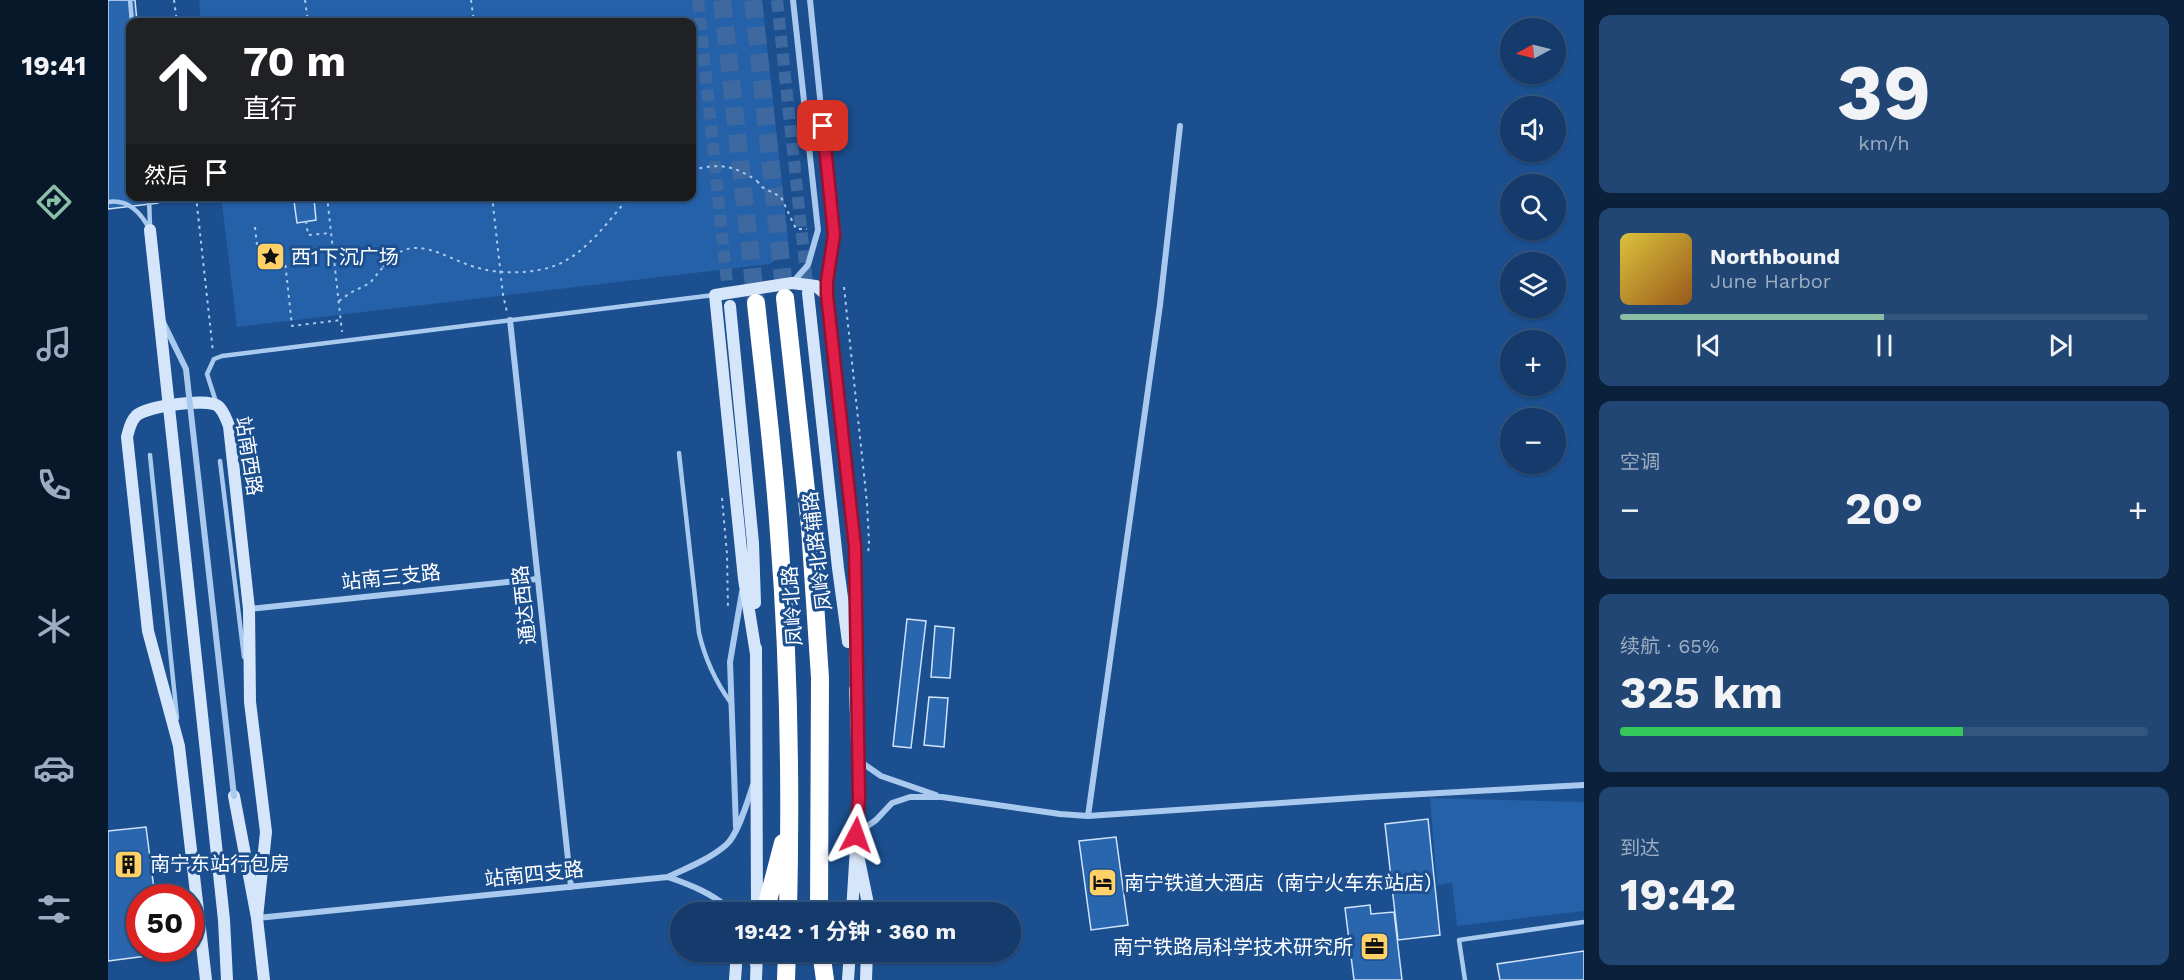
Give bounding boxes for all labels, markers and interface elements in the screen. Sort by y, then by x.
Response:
north arrow [1500,18,1566,84]
map controls [1500,18,1566,474]
text: 70 m [243,37,346,86]
icon: ahead [144,42,222,120]
text: 39 [1837,46,1931,138]
text: 19:41 [22,50,86,82]
text: 直行 [243,93,297,125]
button: sound [1500,96,1566,162]
pin [797,100,848,151]
icon: arrive [806,109,839,142]
text: km/h [1858,131,1910,155]
icon: arrive [200,156,233,189]
text: 然后 [144,163,188,188]
button: search [1500,174,1566,240]
icon: directions [33,181,75,223]
place icon: 西1下沉广场 [254,241,286,273]
text: Northbound [1710,244,1840,269]
place label: 西1下沉广场 [291,245,399,269]
button: layers [1500,252,1566,318]
text: June Harbor [1710,269,1831,293]
icon: music [33,323,75,365]
icon: previous [1692,329,1725,362]
icon: pause [1868,329,1901,362]
icon: next [2044,329,2077,362]
button: + [1500,330,1566,396]
button: − [1500,408,1566,474]
street label: 站南西路 [231,415,267,497]
text: 空调 [1620,450,1660,474]
icon: phone [33,464,75,506]
text: 20° [1845,482,1923,535]
street label: 凤岭北路辅路 [798,490,836,612]
text: − [1620,490,1640,529]
text: + [2128,490,2148,529]
street label: 站南三支路 [340,560,442,594]
street label: 通达西路 [508,564,540,646]
street label: 凤岭北路 [777,565,807,647]
icon: climate [33,605,75,647]
text: 续航 · 65% [1620,634,1719,658]
text: 325 km [1620,666,1783,719]
icon: car [33,747,75,789]
position arrow [824,803,888,867]
text: 到达 [1620,836,1660,860]
building icon: 南宁东站行包房 [113,848,145,880]
place label: 南宁东站行包房 [150,852,290,876]
street label: 站南四支路 [483,857,585,891]
hotel icon: 南宁铁道大酒店（南宁火车东站店） [1087,867,1119,899]
text: 19:42 [1620,868,1736,921]
place label: 南宁铁道大酒店（南宁火车东站店） [1124,871,1444,895]
speed limit sign: 50 [126,884,204,962]
icon: filters [33,888,75,930]
text: 19:42 · 1 分钟 · 360 m [735,919,956,944]
office icon: 南宁铁路局科学技术研究所 [1358,931,1390,963]
place label: 南宁铁路局科学技术研究所 [1113,935,1353,959]

